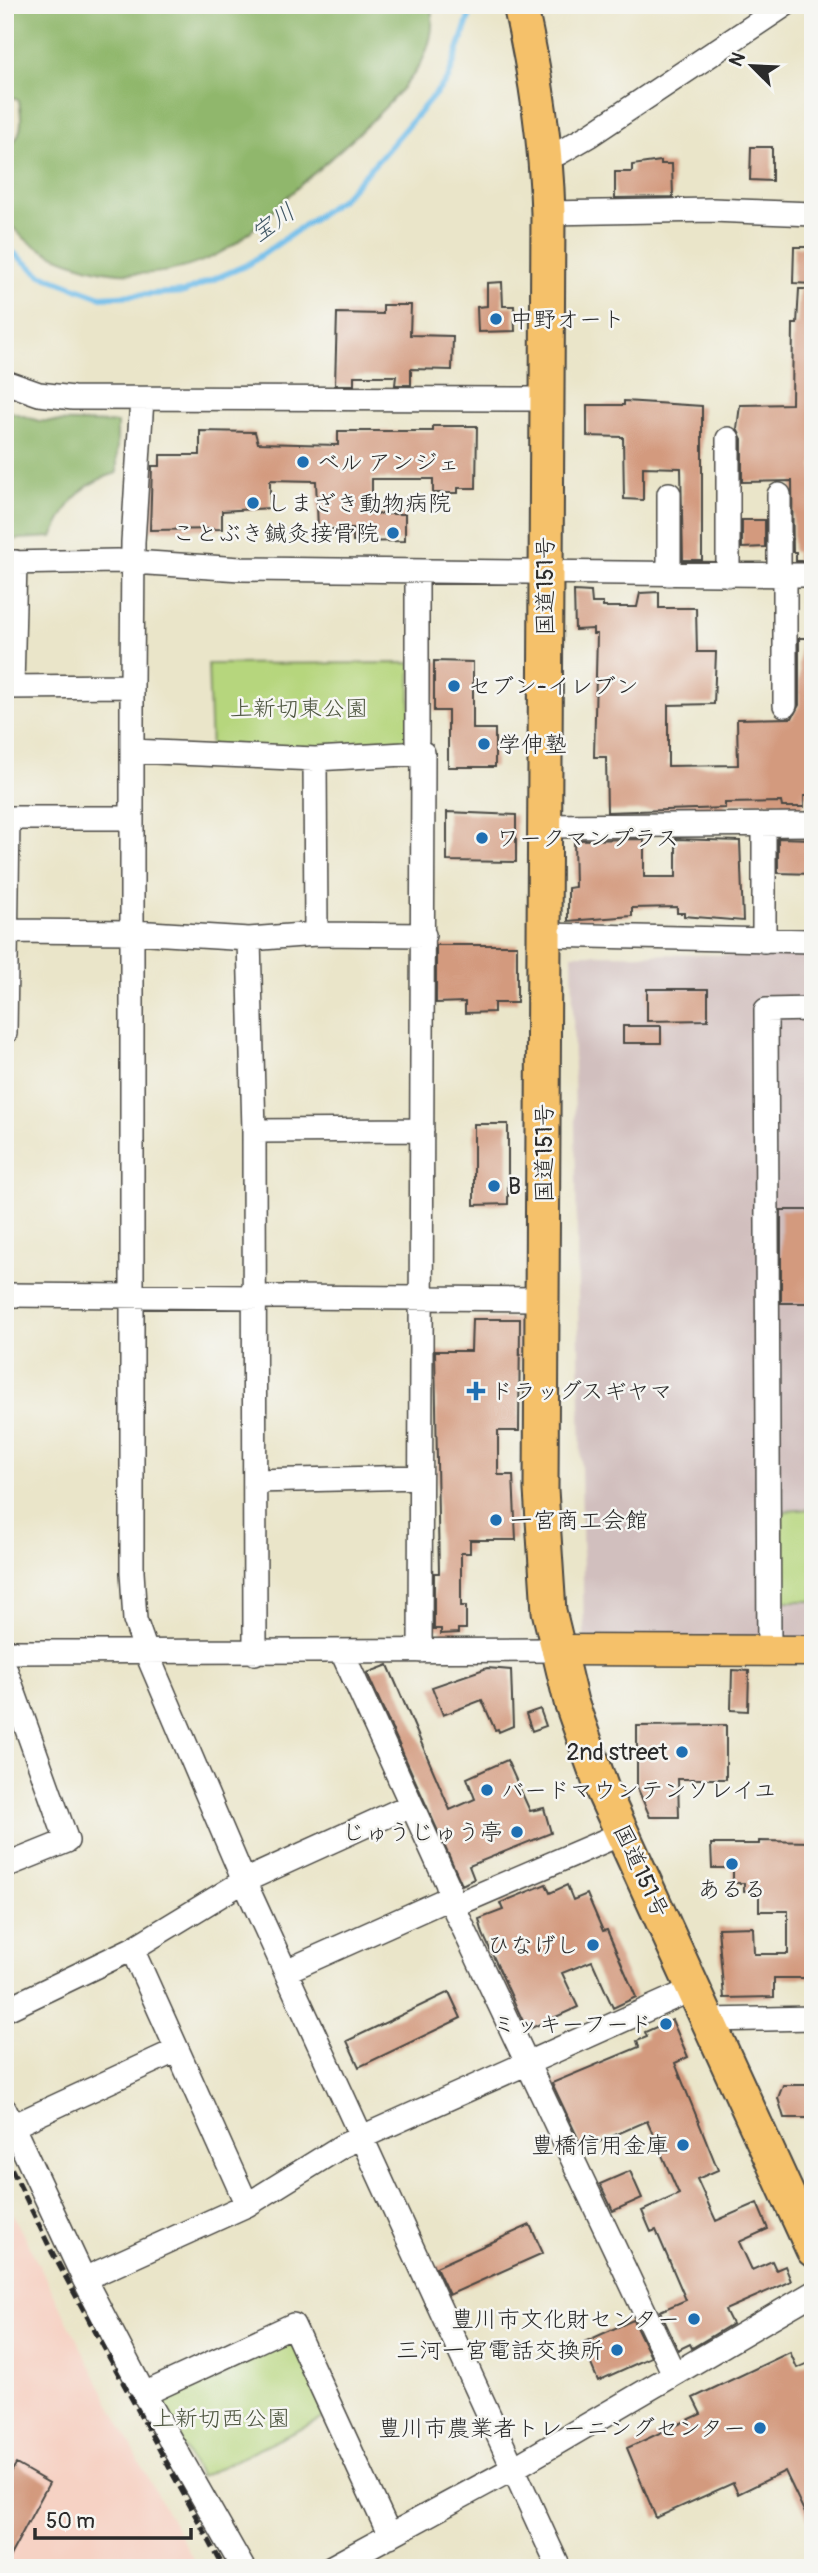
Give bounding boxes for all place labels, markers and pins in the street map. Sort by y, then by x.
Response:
place label: 中野オート [510,305,625,334]
marker: 中野オート [488,311,504,327]
place label: ベル アンジェ [317,448,460,477]
marker: ベル アンジェ [295,454,311,470]
place label: しまざき動物病院 [267,489,451,518]
marker: しまざき動物病院 [245,495,261,511]
place label: ことぶき鍼灸接骨院 [172,519,379,548]
marker: ことぶき鍼灸接骨院 [385,525,401,541]
place label: セブン-イレブン [468,672,639,701]
marker: セブン-イレブン [446,678,462,694]
place label: 学伸塾 [498,730,567,759]
marker: 学伸塾 [476,736,492,752]
place label: ワークマンプラス [496,824,679,853]
marker: ワークマンプラス [474,830,490,846]
place label: B [508,1172,521,1201]
marker: B [486,1178,502,1194]
place label: ドラッグスギヤマ [490,1377,673,1406]
marker: ドラッグスギヤマ [468,1383,484,1399]
place label: 一宮商工会館 [510,1506,648,1535]
marker: 一宮商工会館 [488,1512,504,1528]
place label: 2nd street [567,1738,669,1767]
marker: 2nd street [674,1744,690,1760]
place label: バードマウンテンソレイユ [501,1776,777,1805]
marker: バードマウンテンソレイユ [479,1782,495,1798]
place label: じゅうじゅう亭 [342,1818,503,1847]
marker: じゅうじゅう亭 [509,1824,525,1840]
marker: あるる [724,1856,740,1872]
place label: あるる [698,1875,767,1904]
place label: ひなげし [487,1931,579,1960]
marker: ひなげし [585,1937,601,1953]
place label: ミッキーフード [492,2010,652,2039]
marker: ミッキーフード [658,2016,674,2032]
place label: 豊橋信用金庫 [531,2131,669,2160]
marker: 豊橋信用金庫 [675,2137,691,2153]
place label: 豊川市文化財センター [451,2305,680,2334]
marker: 豊川市文化財センター [686,2311,702,2327]
place label: 三河一宮電話交換所 [396,2336,603,2365]
marker: 三河一宮電話交換所 [609,2342,625,2358]
place label: 豊川市農業者トレーニングセンター [378,2414,746,2443]
marker: 豊川市農業者トレーニングセンター [752,2420,768,2436]

